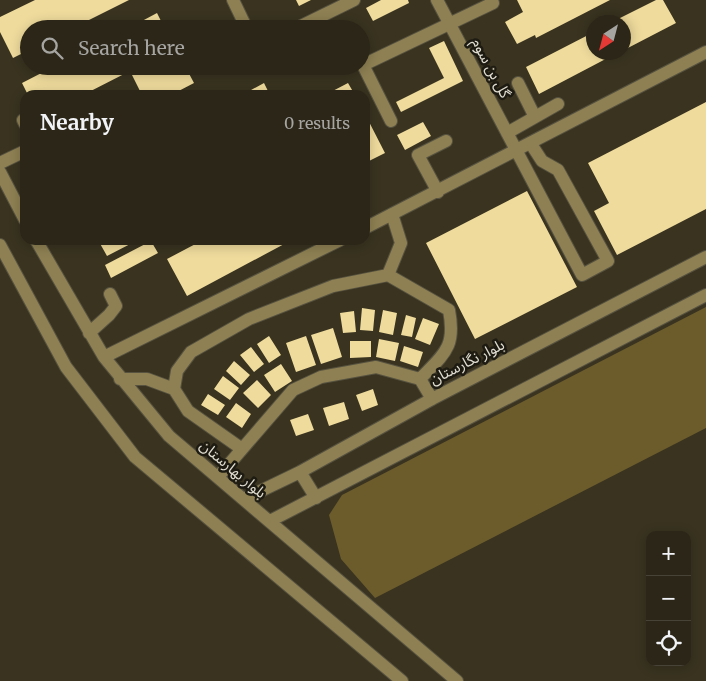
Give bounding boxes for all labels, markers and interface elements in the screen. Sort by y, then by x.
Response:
north arrow [586,15,631,60]
search box [20,20,370,75]
icon: search [38,34,66,62]
street label: گل بن سوم [466,34,516,103]
text: Search here [78,36,185,60]
text: Nearby [40,109,114,136]
text: 0 results [284,113,350,133]
street label: بلوار نگارستان [426,335,507,388]
street label: بلوار بهارستان [196,435,271,502]
map controls [646,531,691,666]
button: + [646,531,691,576]
button: − [646,576,691,621]
button: locate [646,621,691,666]

